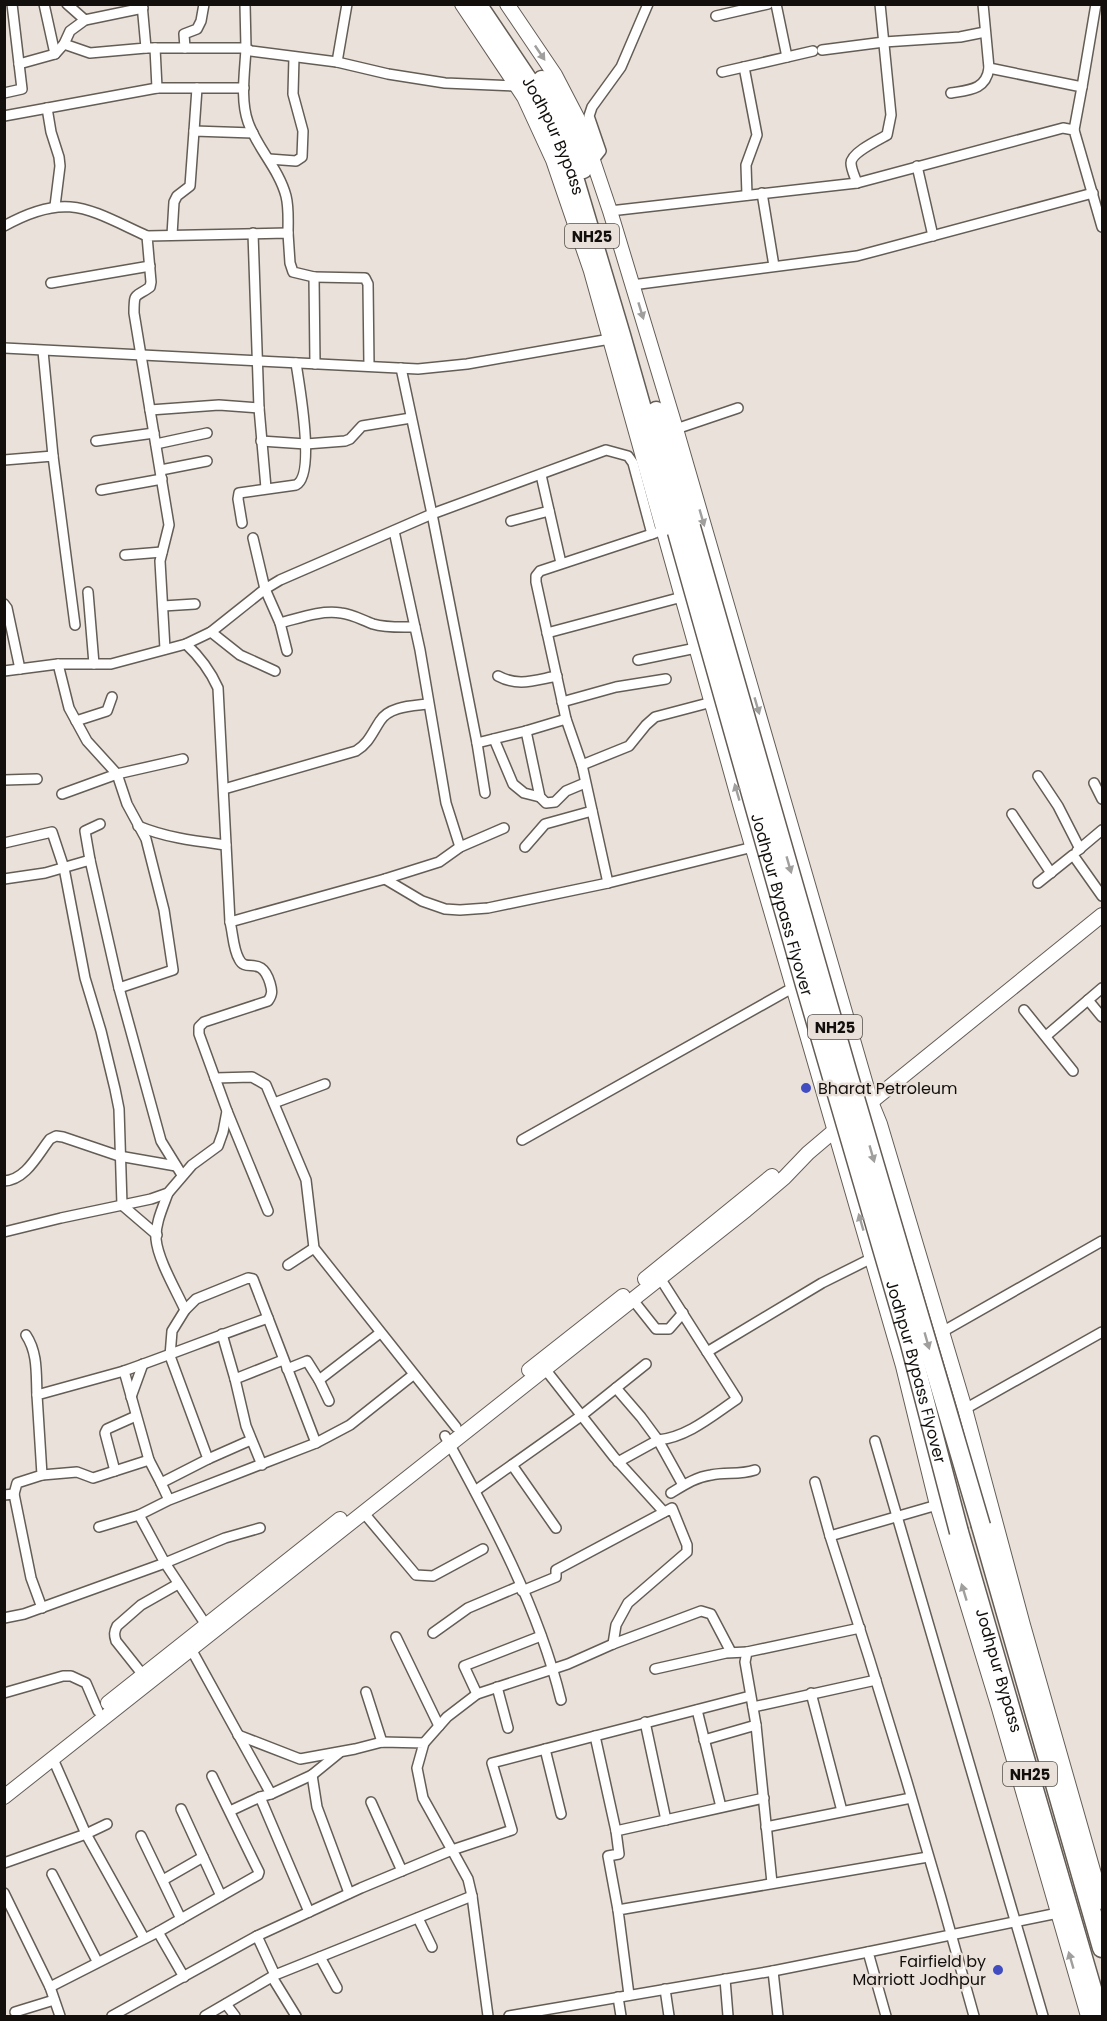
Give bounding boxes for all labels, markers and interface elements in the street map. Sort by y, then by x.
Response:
one-way arrow [534,45,545,61]
street label: Jodhpur Bypass [517,71,590,198]
road number: NH25 [565,224,619,248]
one-way arrow [636,302,646,320]
one-way arrow [698,509,707,527]
one-way arrow [753,697,762,715]
one-way arrow [732,783,741,801]
street label: Jodhpur Bypass Flyover [745,810,819,998]
one-way arrow [785,856,794,874]
road number: NH25 [808,1015,862,1039]
place label: Bharat Petroleum [818,1077,958,1100]
marker: Bharat Petroleum [799,1081,813,1095]
one-way arrow [868,1145,877,1163]
one-way arrow [856,1213,866,1231]
street label: Jodhpur Bypass Flyover [880,1277,952,1466]
one-way arrow [923,1332,932,1350]
one-way arrow [959,1583,968,1601]
street label: Jodhpur Bypass [970,1605,1028,1735]
road number: NH25 [1003,1762,1057,1786]
place label: Fairfield by Marriott Jodhpur [853,1950,986,1991]
one-way arrow [1066,1951,1075,1969]
marker: Fairfield by Marriott Jodhpur [991,1963,1005,1977]

